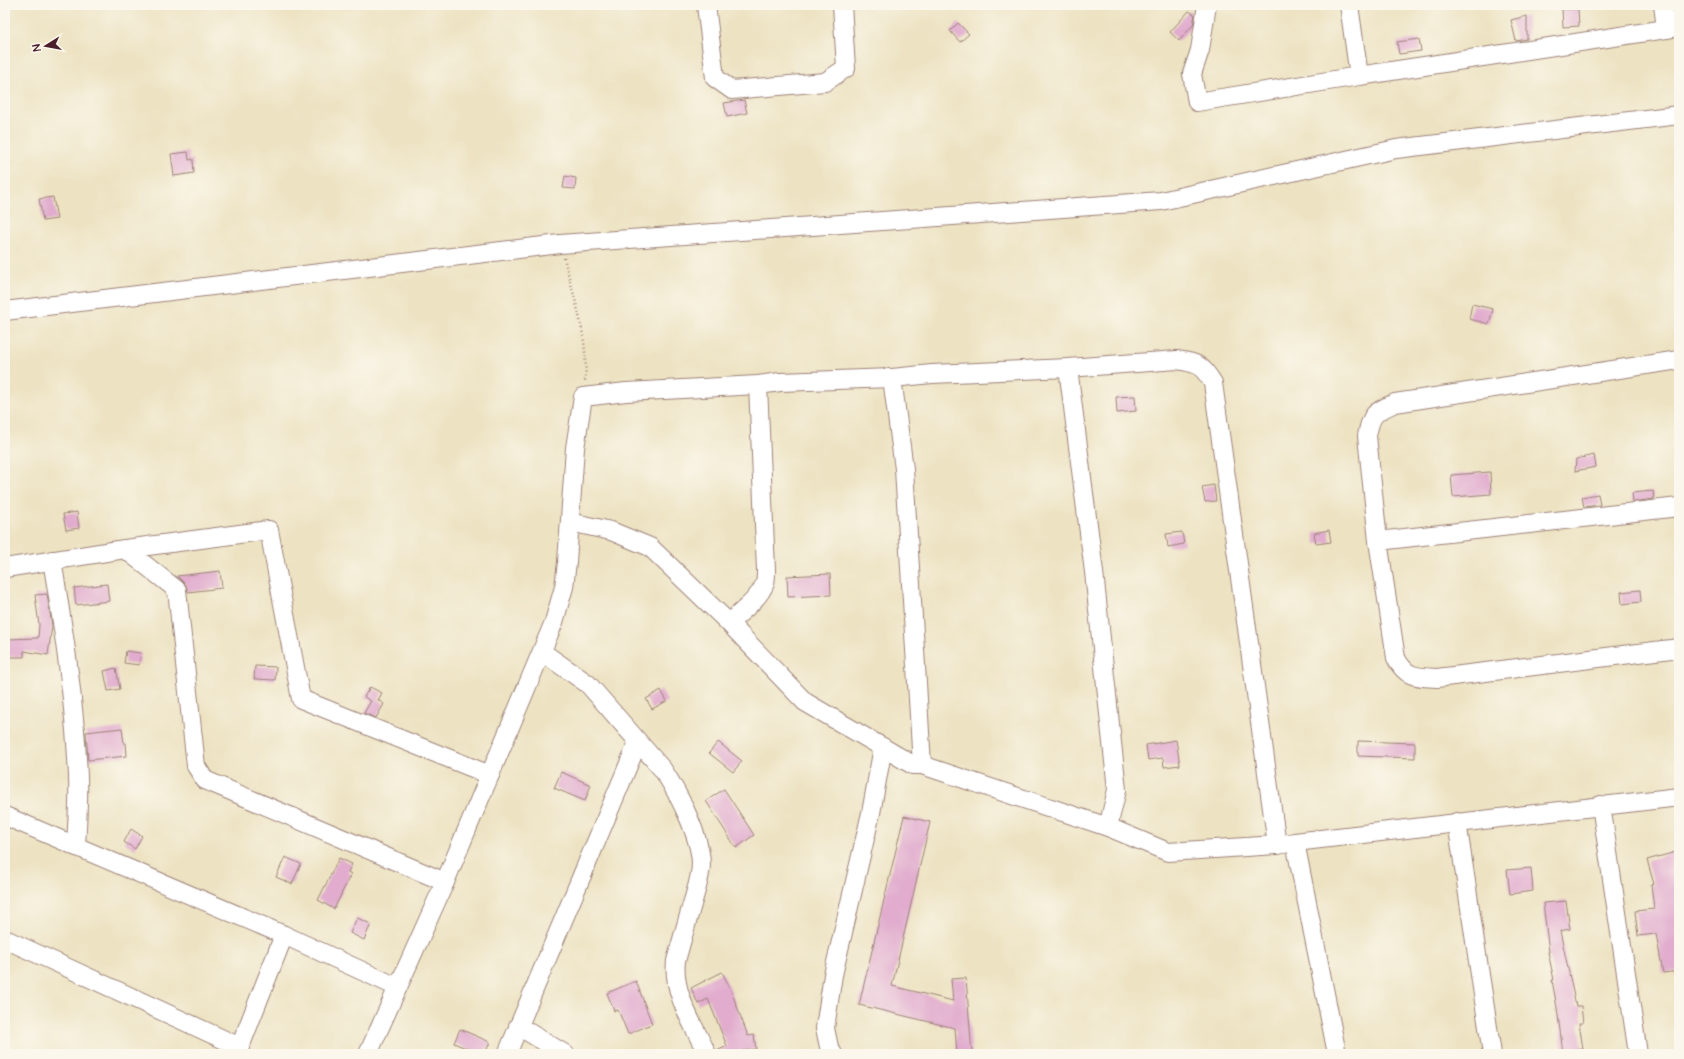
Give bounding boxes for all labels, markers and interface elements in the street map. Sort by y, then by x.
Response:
north arrow [26,26,66,66]
text: N [29,43,45,53]

